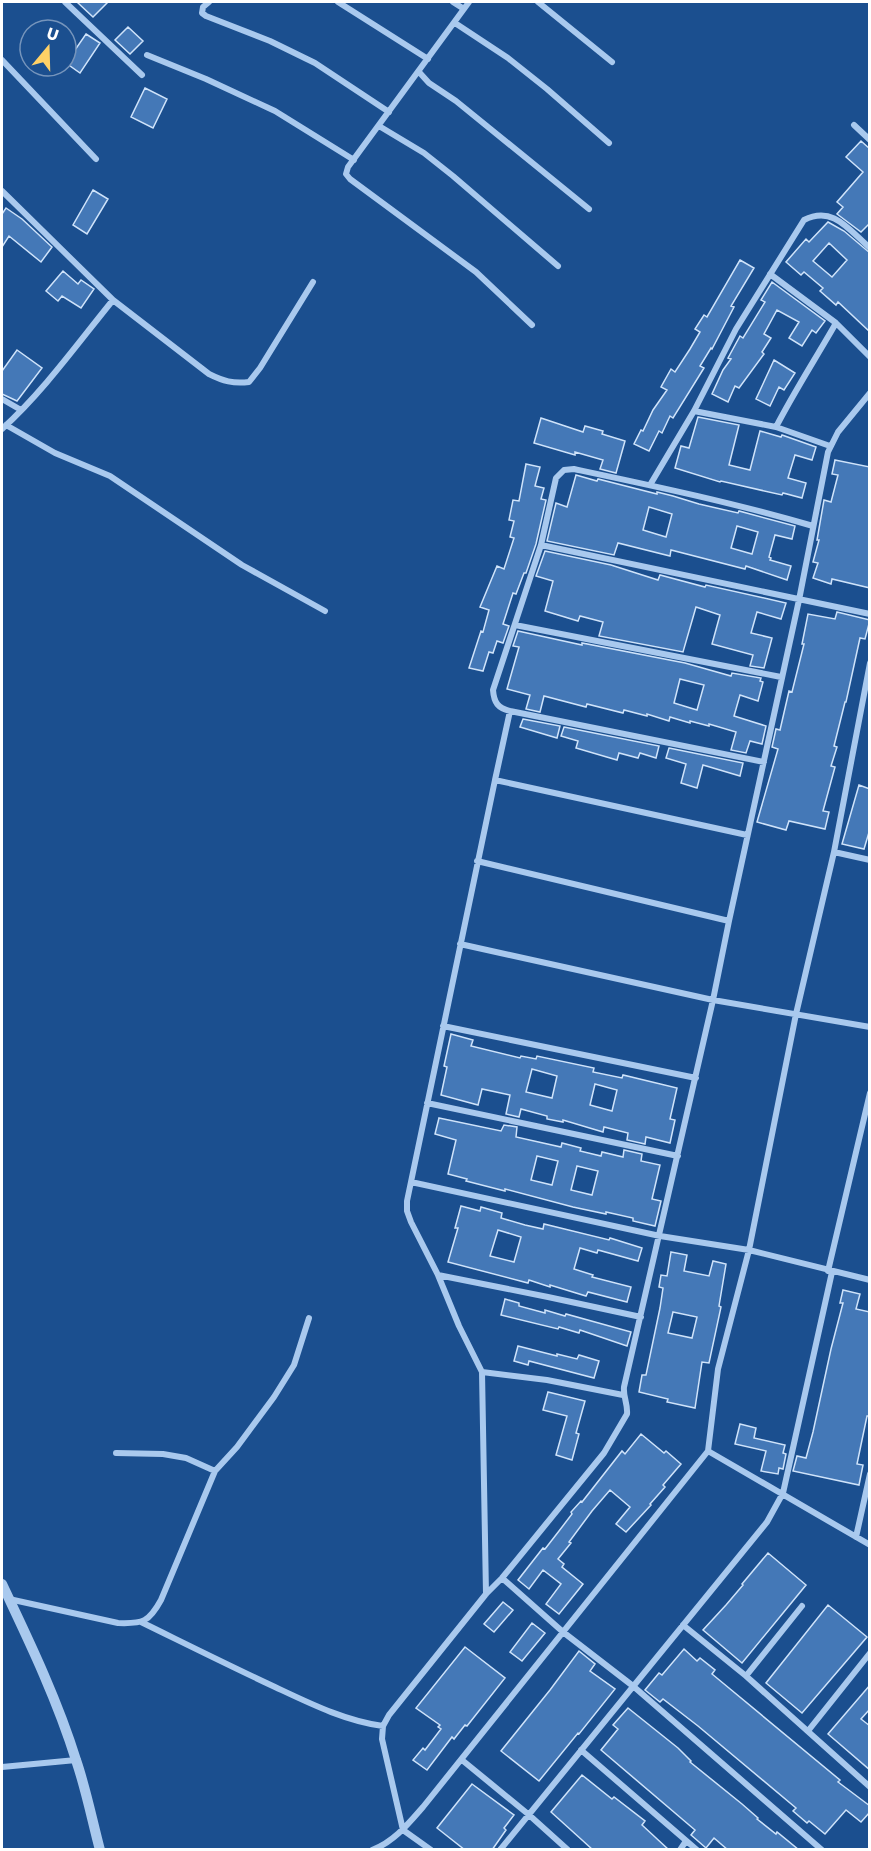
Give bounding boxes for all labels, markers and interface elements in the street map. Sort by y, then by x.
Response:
north arrow [18,18,78,78]
text: U [44,22,62,47]

